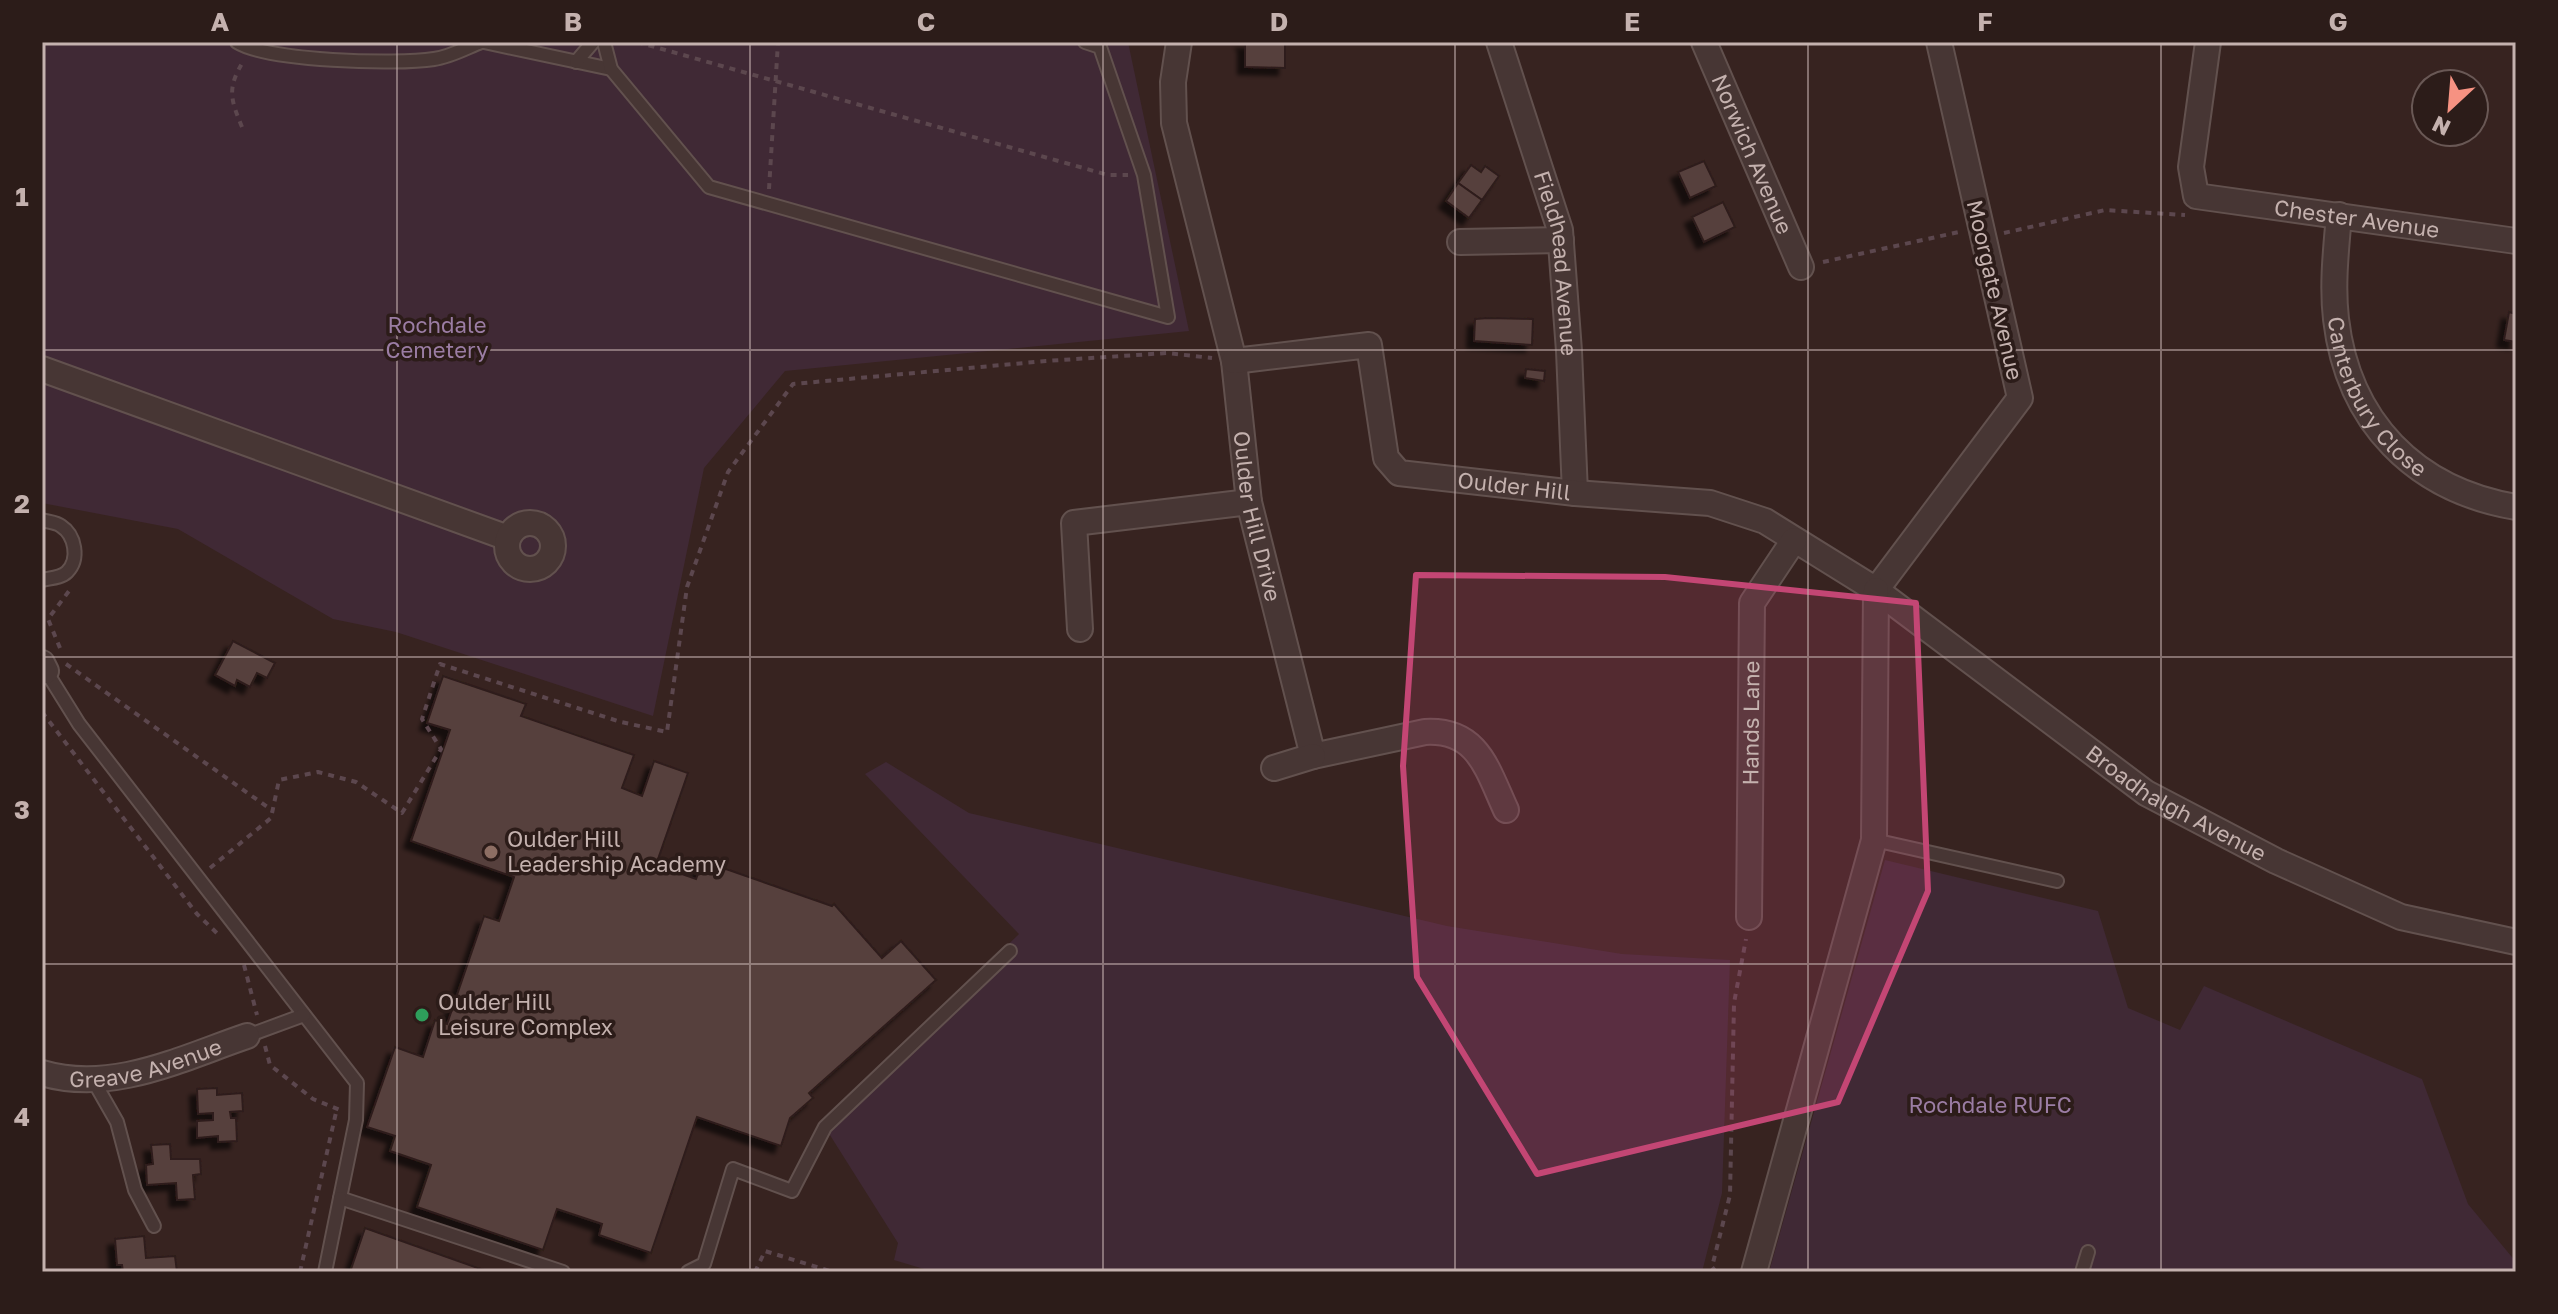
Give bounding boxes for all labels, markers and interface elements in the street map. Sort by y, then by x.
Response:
text: A [211,6,230,37]
text: B [564,6,582,37]
text: C [917,6,935,37]
text: D [1270,6,1288,37]
text: E [1624,6,1640,37]
text: F [1977,6,1993,37]
text: G [2328,6,2348,37]
north arrow [2410,68,2490,148]
street label: Norwich Avenue [1706,70,1799,238]
text: N [2428,111,2454,142]
street label: Fieldhead Avenue [1529,167,1583,357]
text: 1 [15,181,29,212]
street label: Chester Avenue [2273,193,2441,243]
street label: Moorgate Avenue [1962,197,2029,383]
park label: Rochdale Cemetery [385,311,489,363]
street label: Canterbury Close [2323,315,2432,482]
street label: Oulder Hill Drive [1229,429,1288,604]
street label: Oulder Hill [1456,466,1572,505]
text: 2 [14,488,30,519]
street label: Hands Lane [1736,660,1764,786]
street label: Broadhalgh Avenue [2081,739,2271,867]
text: 3 [14,794,30,825]
place label: Oulder Hill Leadership Academy [507,825,726,877]
marker: Oulder Hill Leadership Academy [482,843,500,861]
place label: Oulder Hill Leisure Complex [438,988,613,1040]
marker: Oulder Hill Leisure Complex [413,1006,431,1024]
street label: Greave Avenue [68,1032,225,1092]
park label: Rochdale RUFC [1908,1091,2072,1118]
text: 4 [14,1101,30,1132]

